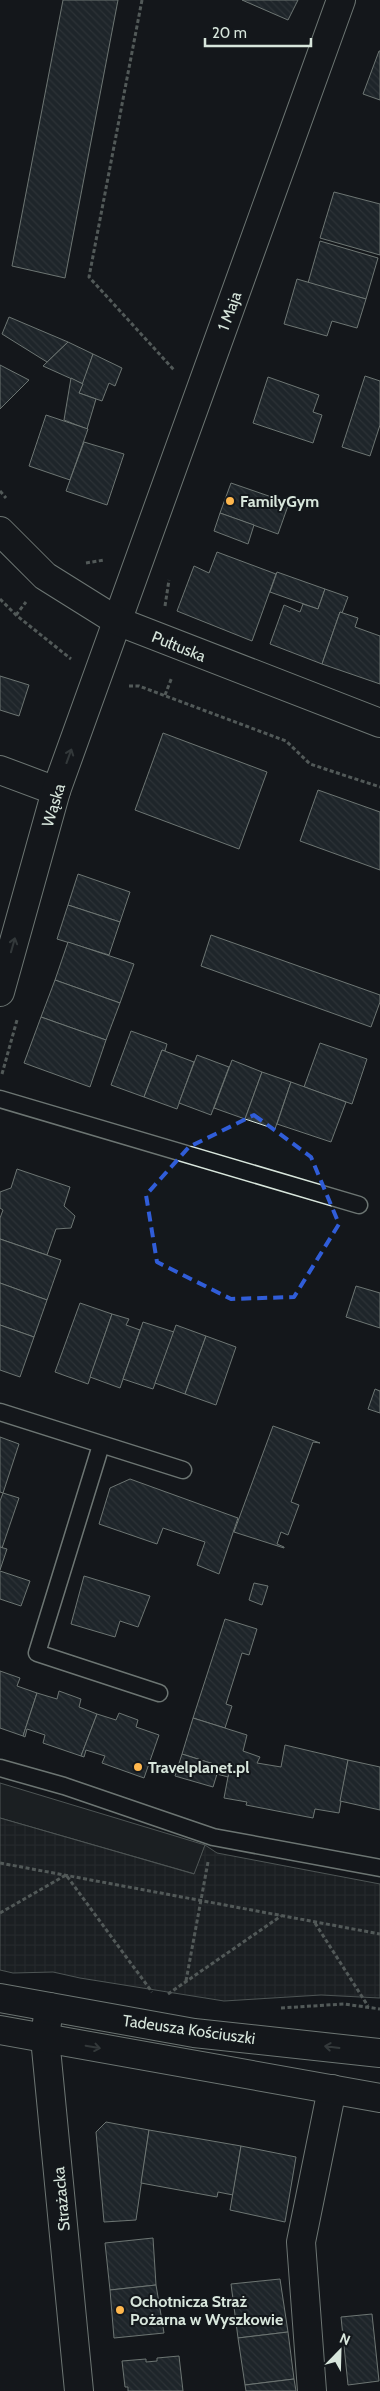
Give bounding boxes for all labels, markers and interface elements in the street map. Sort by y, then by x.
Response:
scale bar [205,15,311,47]
text: 20 m [212,24,247,42]
street label: 1 Maja [214,289,245,333]
place label: FamilyGym [240,492,319,511]
marker: FamilyGym [224,495,236,507]
street label: Pułtuska [149,627,209,666]
one-way arrow [65,748,74,764]
street label: Wąska [38,781,69,829]
one-way arrow [9,937,18,953]
place label: Travelplanet.pl [148,1758,249,1777]
marker: Travelplanet.pl [132,1761,144,1773]
street label: Tadeusza Kościuszki [121,2011,257,2048]
one-way arrow [85,2042,101,2052]
one-way arrow [324,2042,340,2052]
street label: Strażacka [49,2166,74,2232]
place label: Ochotnicza Straż Pożarna w Wyszkowie [130,2292,283,2329]
marker: Ochotnicza Straż Pożarna w Wyszkowie [114,2304,126,2316]
north arrow [315,2326,365,2376]
text: N [337,2329,353,2349]

